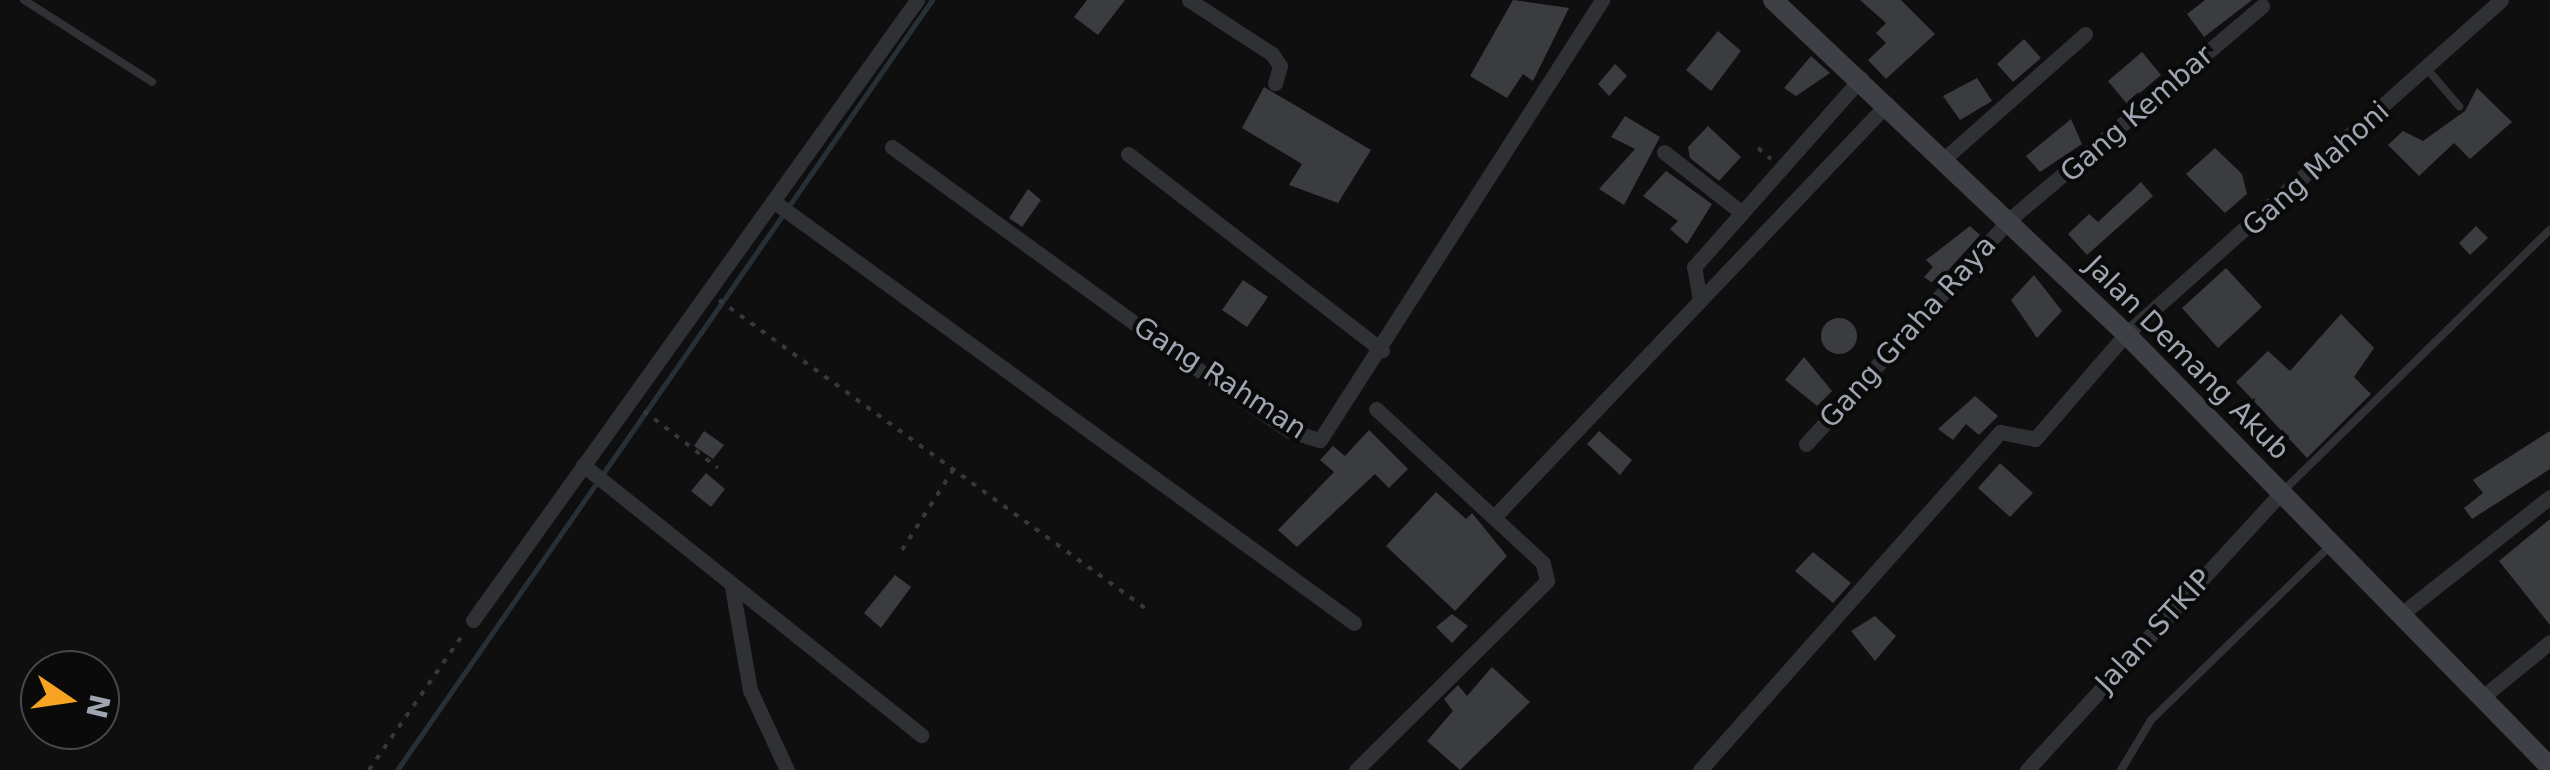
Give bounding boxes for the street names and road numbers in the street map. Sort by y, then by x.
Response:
street label: Gang Kembar [2054,39,2220,189]
street label: Gang Mahoni [2236,95,2396,243]
street label: Gang Graha Raya [1813,229,2003,435]
street label: Jalan Demang Akub [2078,249,2296,467]
street label: Gang Rahman [1127,310,1313,446]
street label: Jalan STKIP [2089,563,2219,699]

